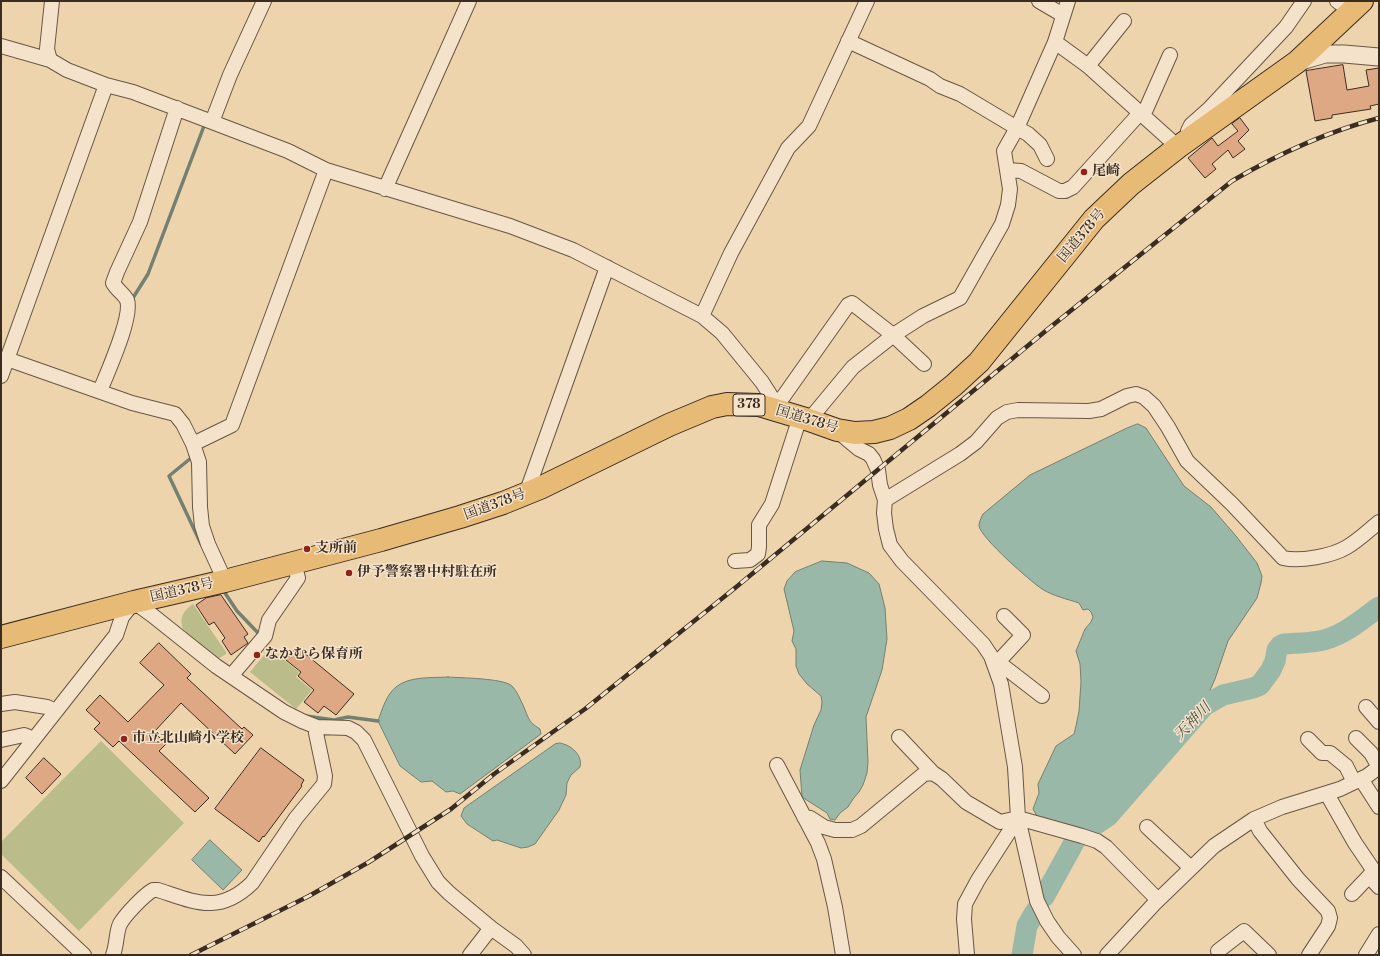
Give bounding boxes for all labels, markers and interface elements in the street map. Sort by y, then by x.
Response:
place label: 尾崎 [1092,164,1120,180]
marker: 尾崎 [1079,167,1089,177]
street label: 国道378号 [1055,206,1109,266]
road number: 378 [733,394,765,416]
street label: 国道378号 [774,402,840,438]
street label: 国道378号 [462,486,528,524]
place label: 支所前 [315,541,357,557]
marker: 支所前 [302,544,312,554]
place label: 伊予警察署中村駐在所 [357,565,497,581]
marker: 伊予警察署中村駐在所 [344,568,354,578]
street label: 国道378号 [149,576,215,606]
place label: なかむら保育所 [265,647,363,663]
marker: なかむら保育所 [252,650,262,660]
water label: 天神川 [1171,700,1215,744]
place label: 市立北山崎小学校 [132,731,244,747]
marker: 市立北山崎小学校 [119,734,129,744]

